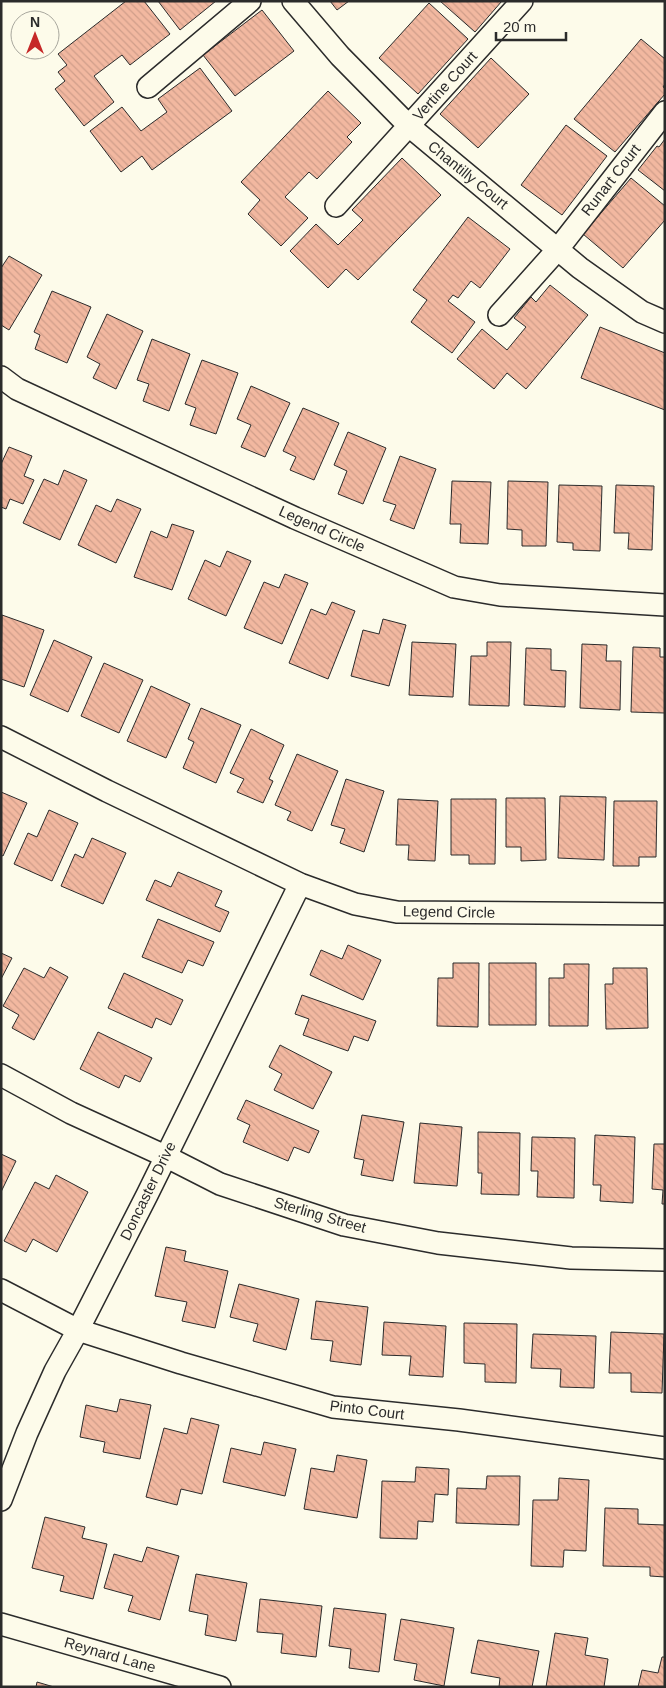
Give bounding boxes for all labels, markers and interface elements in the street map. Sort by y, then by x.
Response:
north arrow [10,10,60,60]
scale bar [496,10,566,42]
text: N [30,14,40,30]
text: 20 m [503,18,536,35]
street label: Vertine Court [409,47,481,124]
street label: Chantilly Court [425,137,513,213]
street label: Runart Court [577,140,644,219]
street label: Legend Circle [276,502,368,555]
street label: Legend Circle [403,902,495,921]
street label: Doncaster Drive [116,1139,179,1243]
street label: Sterling Street [272,1193,369,1236]
street label: Pinto Court [329,1396,406,1423]
street label: Reynard Lane [63,1633,158,1676]

